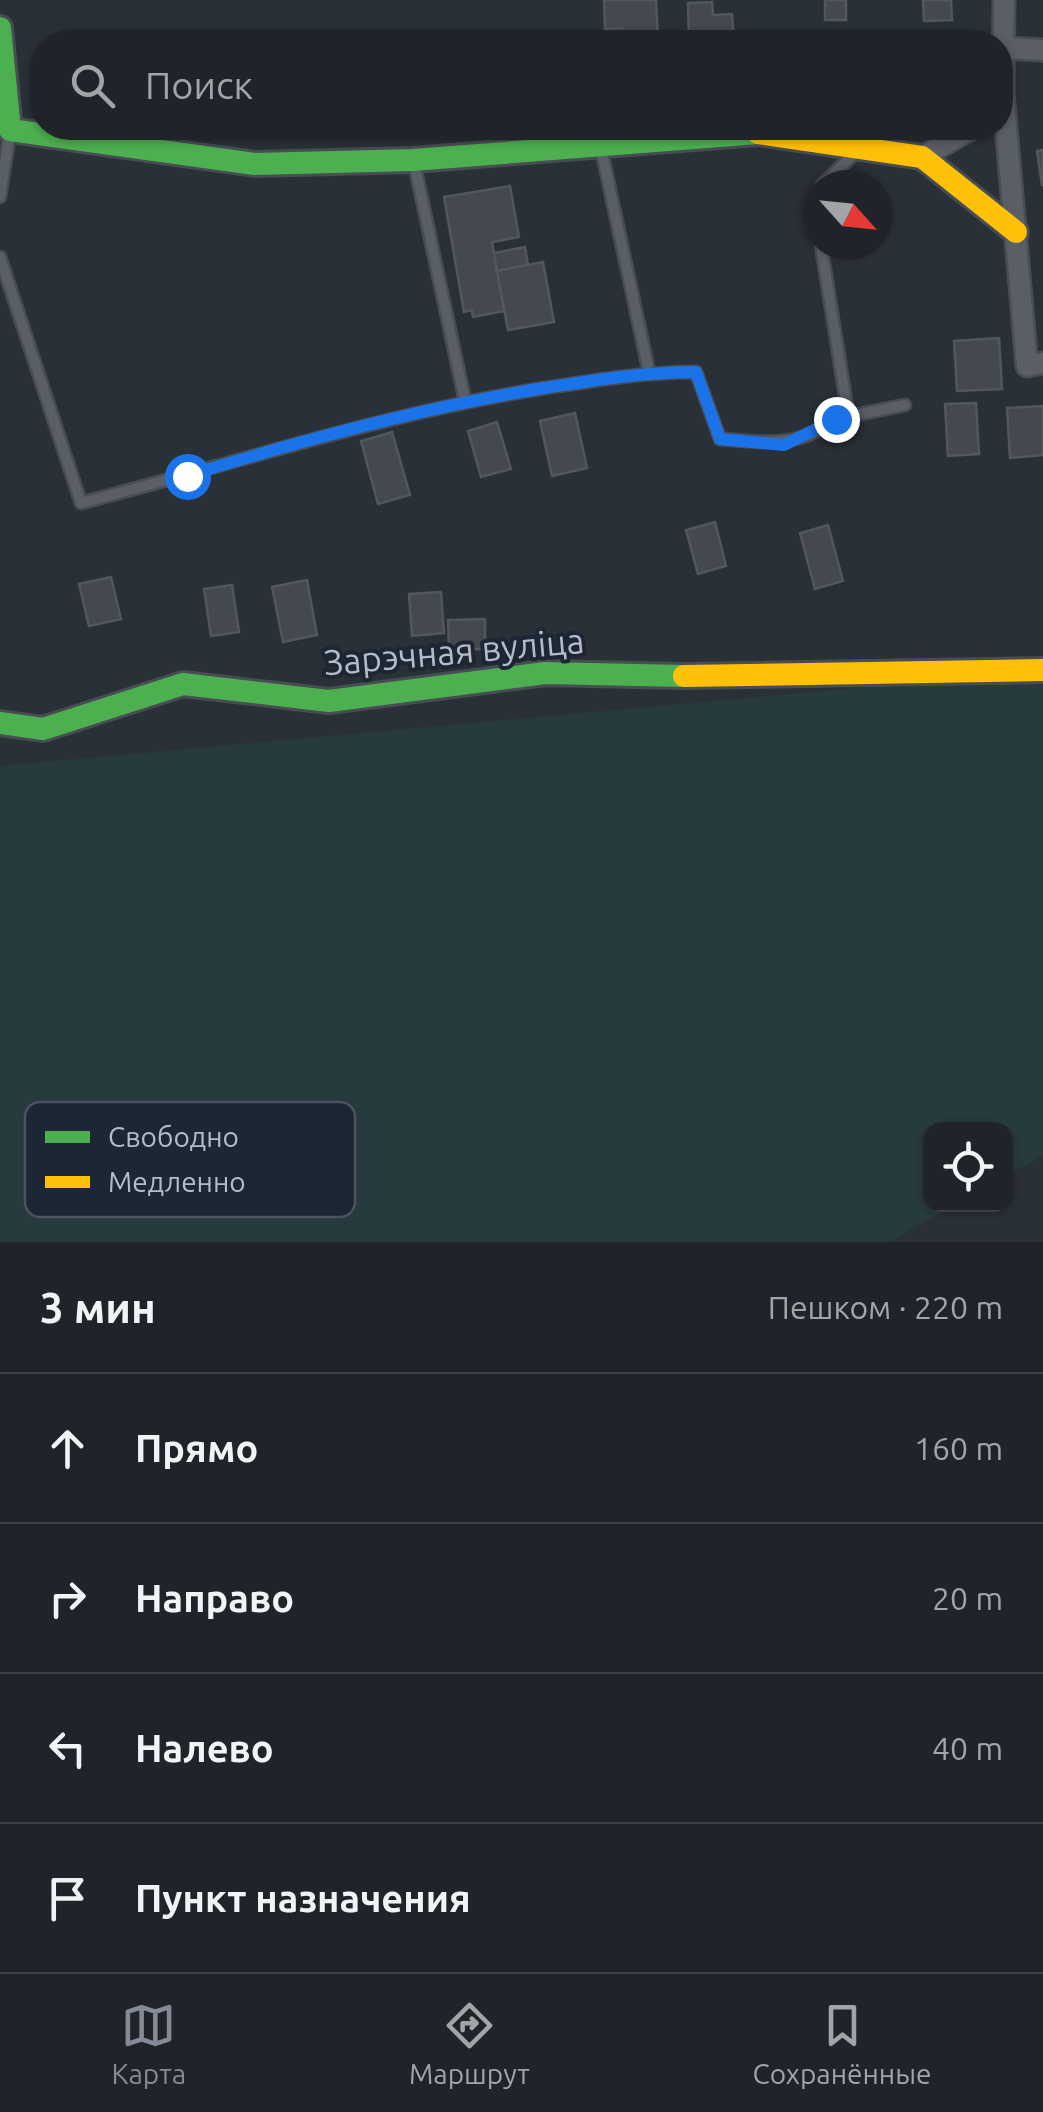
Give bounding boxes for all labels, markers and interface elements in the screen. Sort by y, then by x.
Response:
search box [30,30,1013,140]
icon: search [65,58,120,113]
text: Поиск [145,64,253,106]
north arrow [803,170,893,260]
route end [814,397,860,443]
route start [165,454,211,500]
street label: Зарэчная вуліца [322,620,586,682]
legend [25,1102,355,1217]
text: Свободно [108,1121,239,1152]
map controls [923,1122,1013,1212]
button: locate [923,1122,1013,1212]
text: Медленно [108,1166,246,1197]
text: 3 мин [40,1284,156,1331]
text: Пешком · 220 m [768,1289,1003,1325]
icon: ahead [40,1421,95,1476]
text: Прямо [135,1427,258,1469]
text: 160 m [914,1430,1003,1466]
icon: right [40,1571,95,1626]
text: Направо [135,1577,294,1619]
text: 20 m [932,1580,1003,1616]
icon: left [40,1721,95,1776]
text: Налево [135,1727,274,1769]
text: 40 m [932,1730,1003,1766]
icon: arrive [40,1871,95,1926]
text: Пункт назначения [135,1877,471,1919]
tab: Карта [111,1998,186,2089]
tab: Маршрут [409,1998,530,2089]
tab: Сохранённые [753,1998,932,2089]

